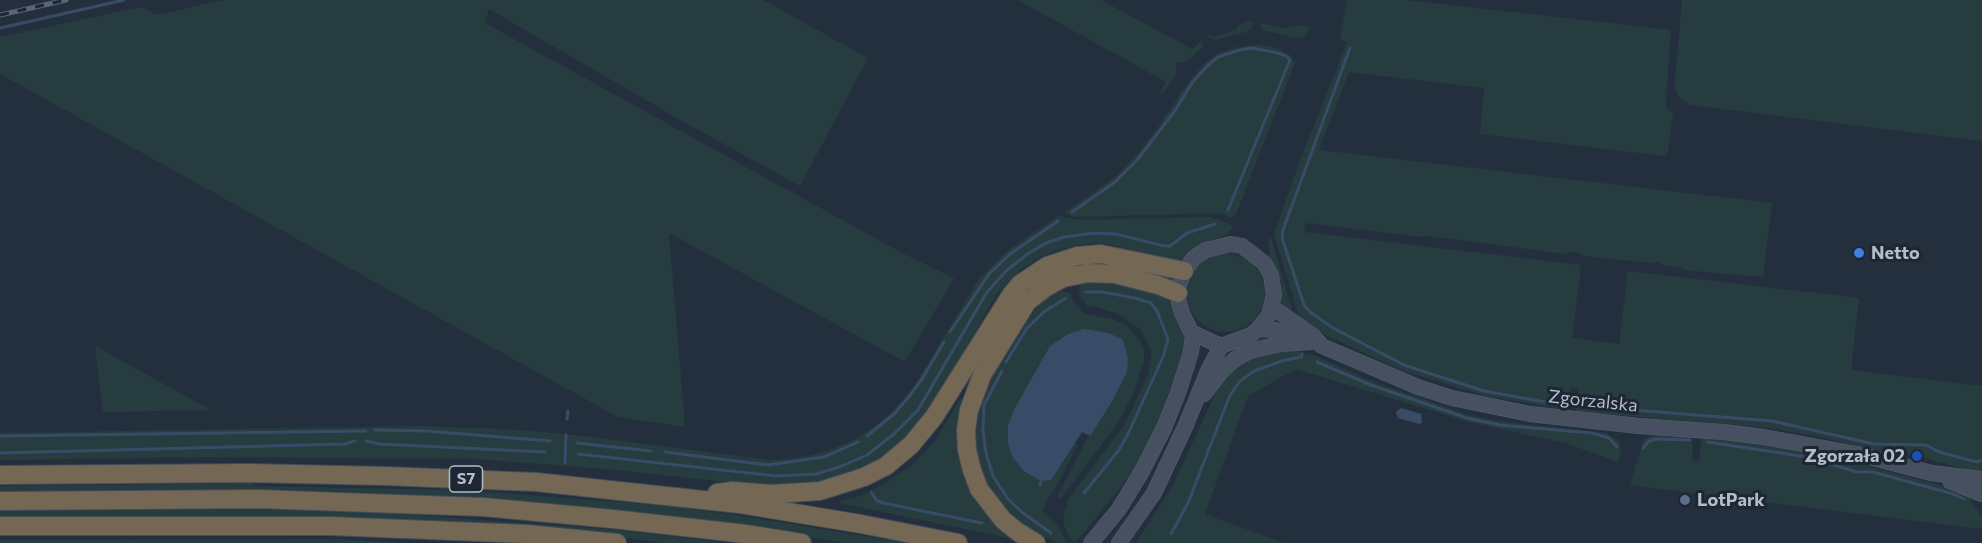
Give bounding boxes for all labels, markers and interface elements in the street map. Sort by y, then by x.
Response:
place label: Netto [1871,242,1920,264]
marker: Netto [1852,246,1866,260]
street label: Zgorzalska [1547,386,1639,416]
place label: Zgorzała 02 [1805,445,1905,467]
marker: Zgorzała 02 [1910,449,1924,463]
road number: S7 [450,466,482,492]
place label: LotPark [1697,489,1765,511]
marker: LotPark [1678,493,1692,507]

